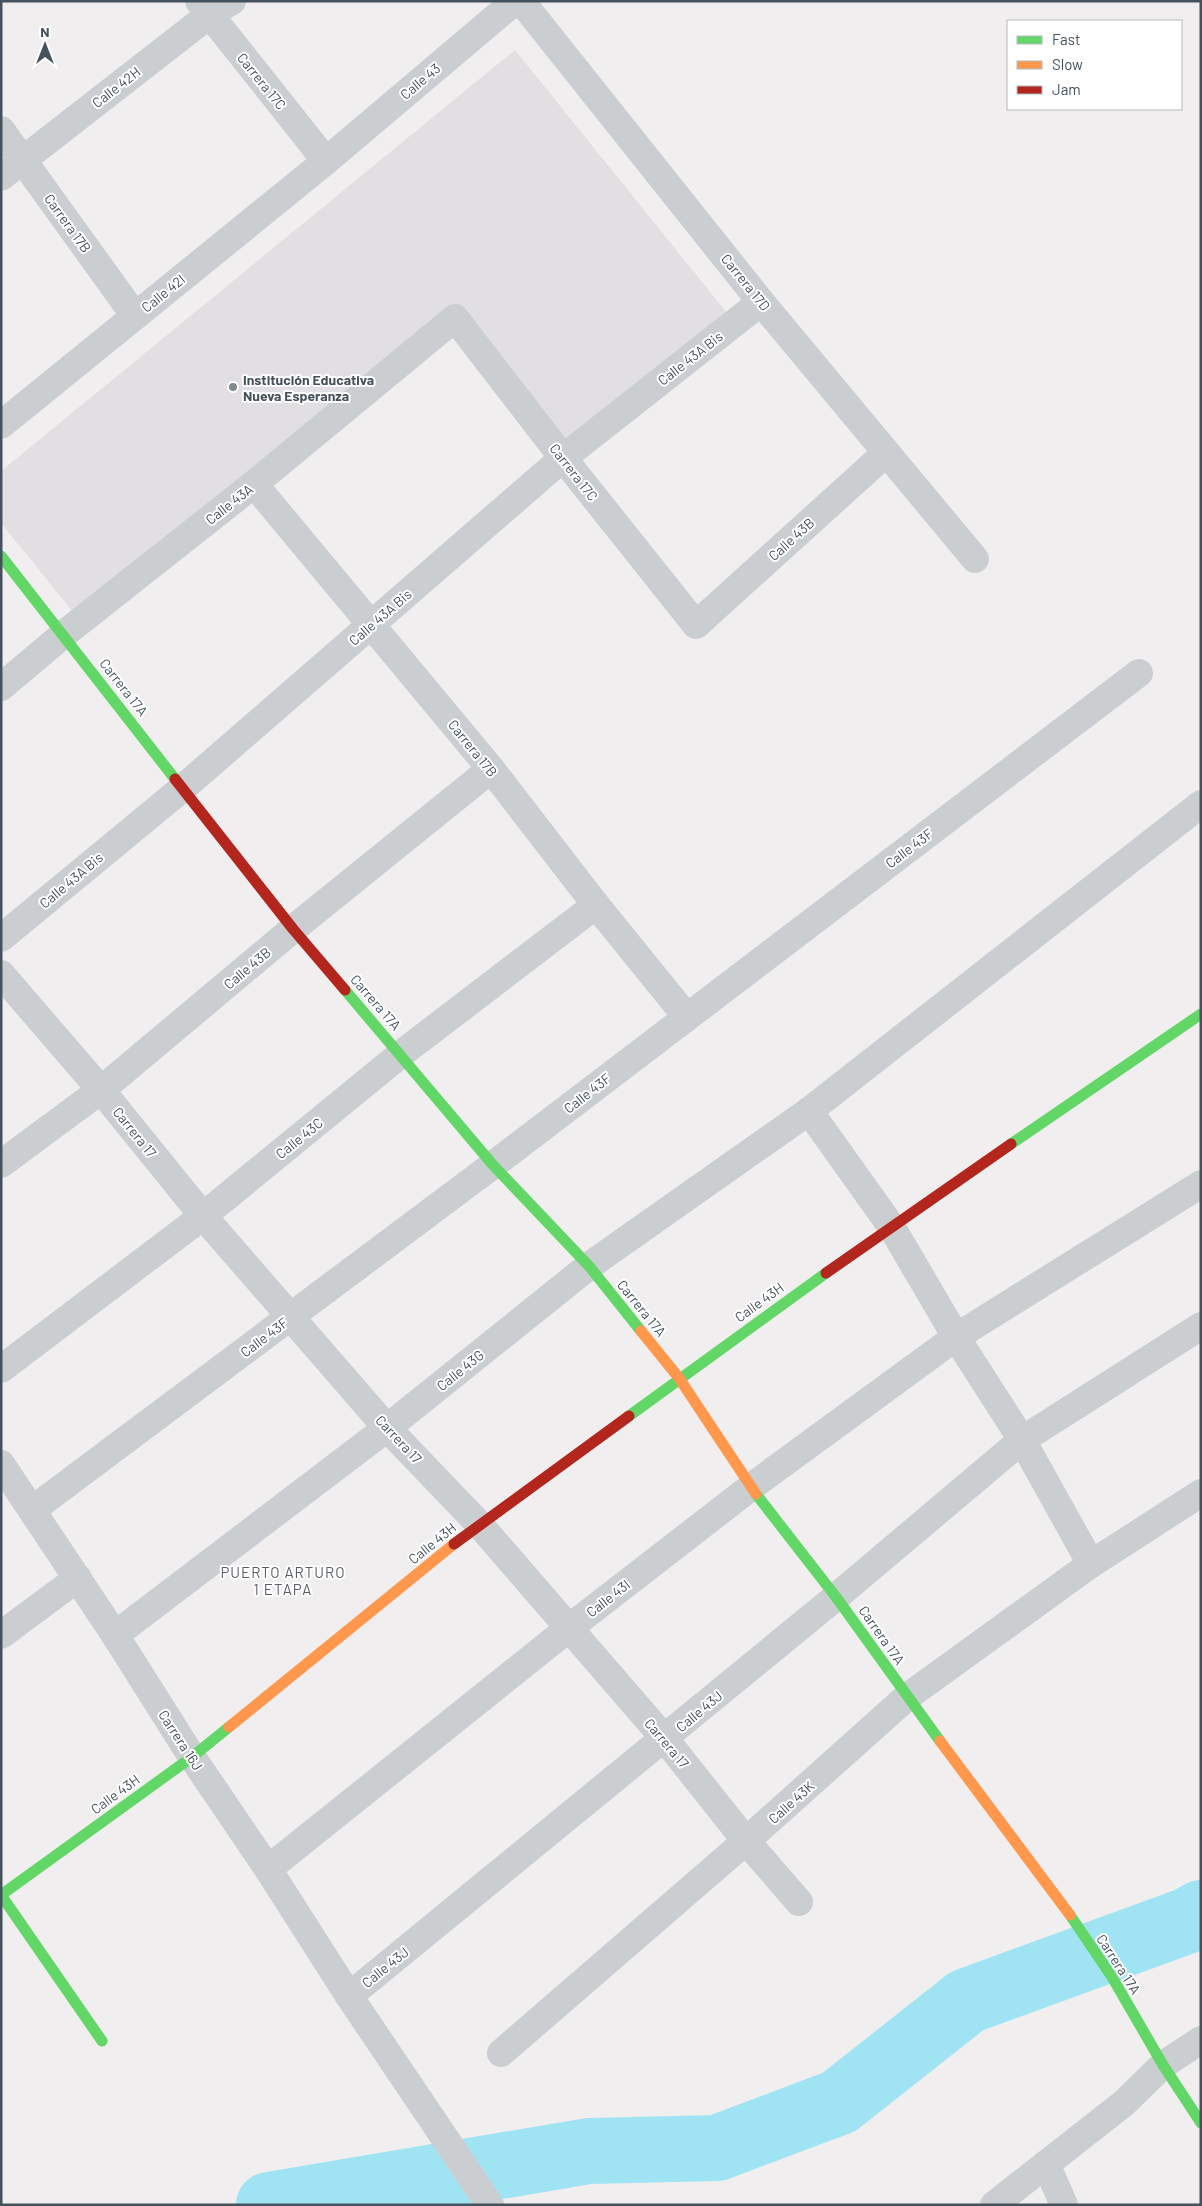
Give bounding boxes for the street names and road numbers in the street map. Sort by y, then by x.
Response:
street label: Carrera 17C [234,49,290,113]
street label: Calle 43 [396,59,444,103]
street label: Calle 42H [88,63,144,111]
street label: Carrera 17B [41,190,95,256]
street label: Carrera 17D [718,250,774,314]
street label: Calle 42I [138,270,188,316]
street label: Calle 43A Bis [654,327,726,389]
street label: Carrera 17C [546,440,602,504]
street label: Calle 43A [202,480,257,528]
street label: Calle 43B [765,514,817,564]
street label: Calle 43A Bis [345,585,415,649]
street label: Carrera 17A [96,655,152,719]
street label: Carrera 17B [445,716,501,780]
street label: Calle 43F [882,825,936,871]
street label: Calle 43A Bis [36,848,106,911]
street label: Calle 43B [220,944,274,992]
street label: Carrera 17A [347,971,405,1034]
street label: Calle 43F [560,1069,614,1117]
street label: Carrera 17 [110,1103,161,1161]
street label: Calle 43C [272,1114,326,1162]
street label: Carrera 17A [614,1276,670,1340]
street label: Calle 43H [731,1279,787,1325]
street label: Calle 43F [237,1314,291,1360]
street label: Calle 43G [433,1346,487,1394]
street label: Carrera 17 [372,1411,426,1467]
street label: Calle 43H [405,1519,459,1567]
street label: Calle 43I [583,1576,633,1620]
street label: Carrera 17A [855,1602,909,1668]
street label: Calle 43J [672,1687,726,1735]
street label: Carrera 16J [155,1707,207,1773]
street label: Carrera 17 [641,1715,693,1772]
street label: Calle 43H [87,1771,143,1817]
street label: Calle 43K [765,1777,818,1827]
street label: Carrera 17A [1093,1931,1145,1998]
street label: Calle 43J [358,1943,412,1991]

